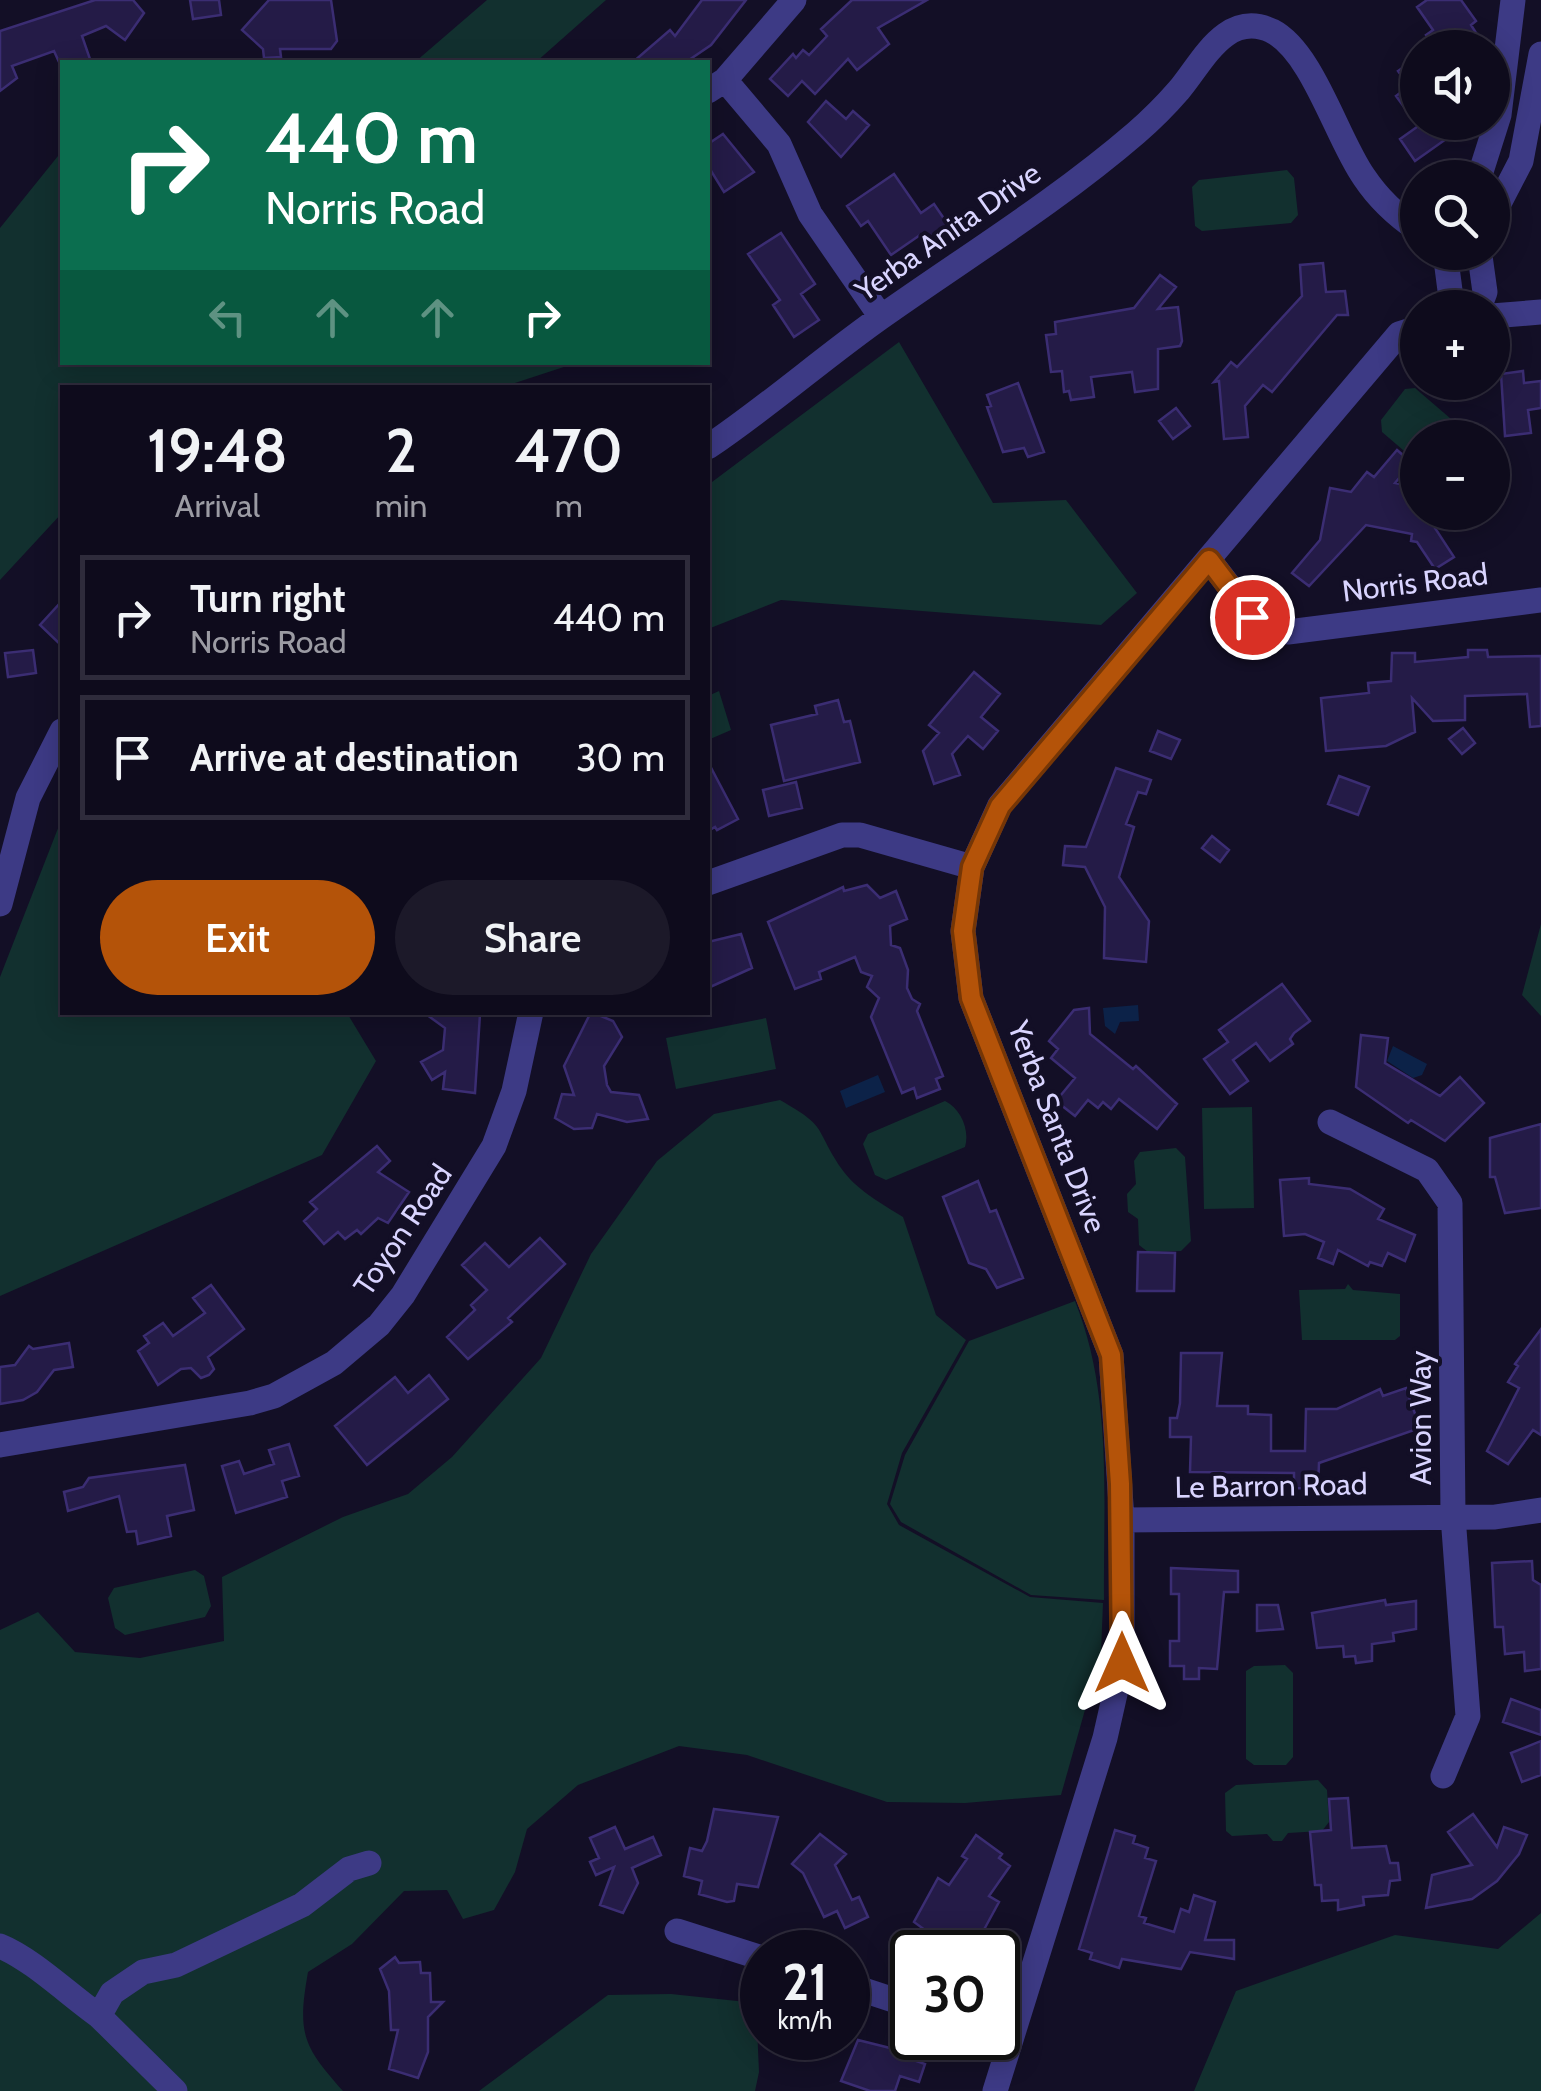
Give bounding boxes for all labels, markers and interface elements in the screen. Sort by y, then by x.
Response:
map controls [1400,30,1510,530]
button: sound [1400,30,1510,140]
text: 440 m [265,95,478,181]
icon: right [100,100,230,230]
street label: Yerba Anita Drive [847,154,1047,310]
button: search [1400,160,1510,270]
text: Norris Road [265,181,485,235]
icon: left [200,290,255,345]
icon: ahead [305,290,360,345]
icon: ahead [410,290,465,345]
icon: right [515,290,570,345]
button: + [1400,290,1510,400]
text: 19:48 [147,414,288,487]
text: 2 [385,414,417,487]
text: 470 [515,414,623,487]
button: − [1400,420,1510,530]
text: Arrival [175,486,260,525]
text: min [375,486,427,525]
text: m [555,486,583,525]
street label: Norris Road [1340,555,1490,610]
text: Turn right [190,575,346,622]
pin [1210,575,1295,660]
icon: right [105,590,160,645]
icon: arrive [1225,590,1280,645]
text: 440 m [553,594,665,641]
text: Norris Road [190,622,347,661]
icon: arrive [105,730,160,785]
text: Arrive at destination [190,734,519,781]
text: 30 m [576,734,665,781]
button: Exit [100,880,375,995]
button: Share [395,880,670,995]
street label: Yerba Santa Drive [1000,1015,1115,1238]
street label: Toyon Road [345,1157,460,1302]
street label: Avion Way [1402,1351,1439,1485]
street label: Le Barron Road [1174,1465,1368,1506]
position arrow [1070,1611,1174,1715]
speed limit sign: 30 [890,1930,1020,2060]
text: 21 [783,1952,827,2013]
text: km/h [778,2005,832,2035]

